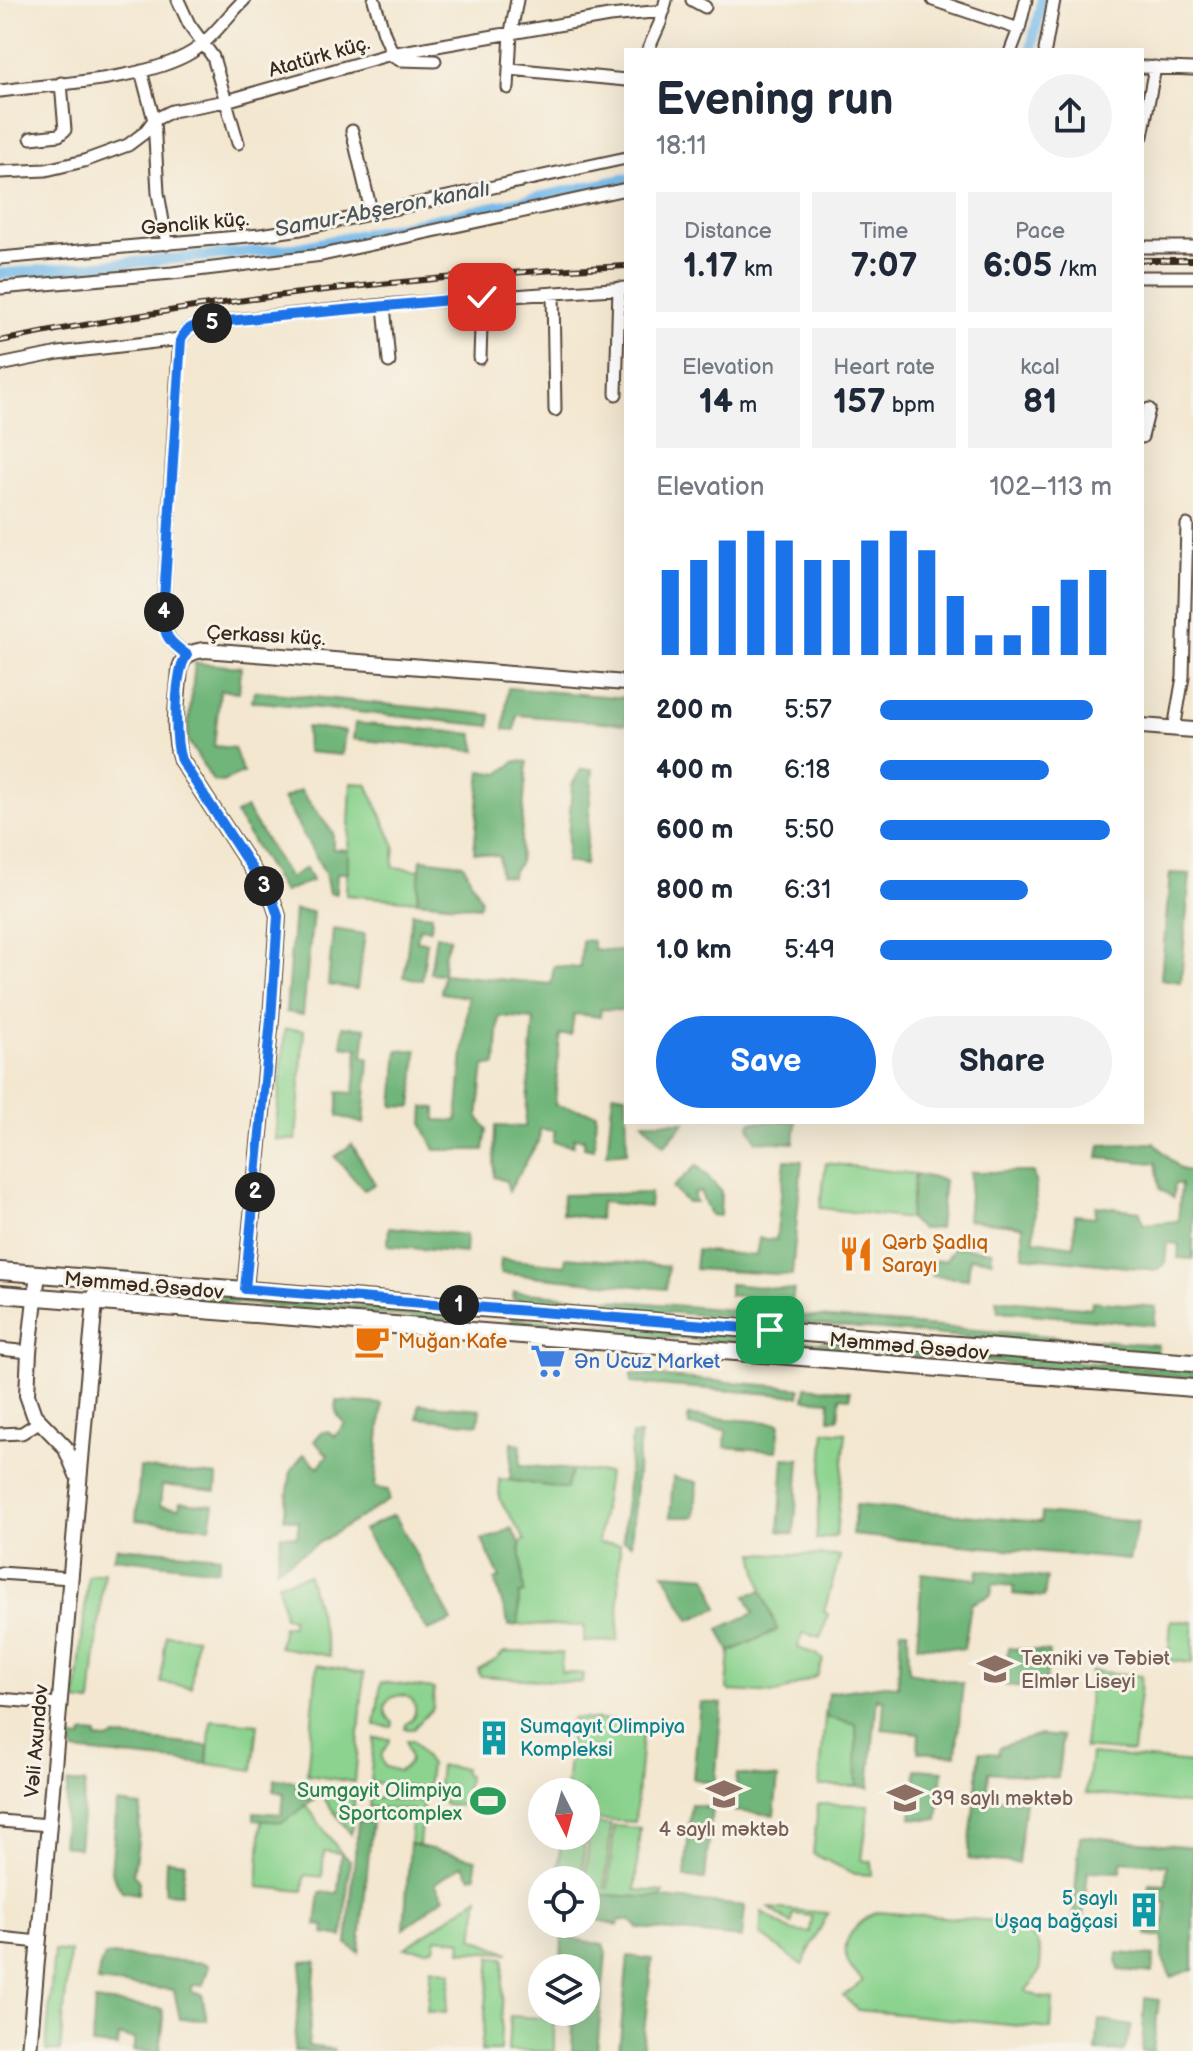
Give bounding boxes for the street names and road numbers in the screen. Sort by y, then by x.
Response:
street label: Atatürk küç. [266,31,373,83]
street label: Gənclik küç. [140,207,250,241]
street label: Çerkassı küç. [206,621,326,651]
street label: Məmməd Əsədov [63,1267,225,1305]
street label: Məmməd Əsədov [828,1328,990,1366]
street label: Vəli Axundov [20,1683,54,1799]

